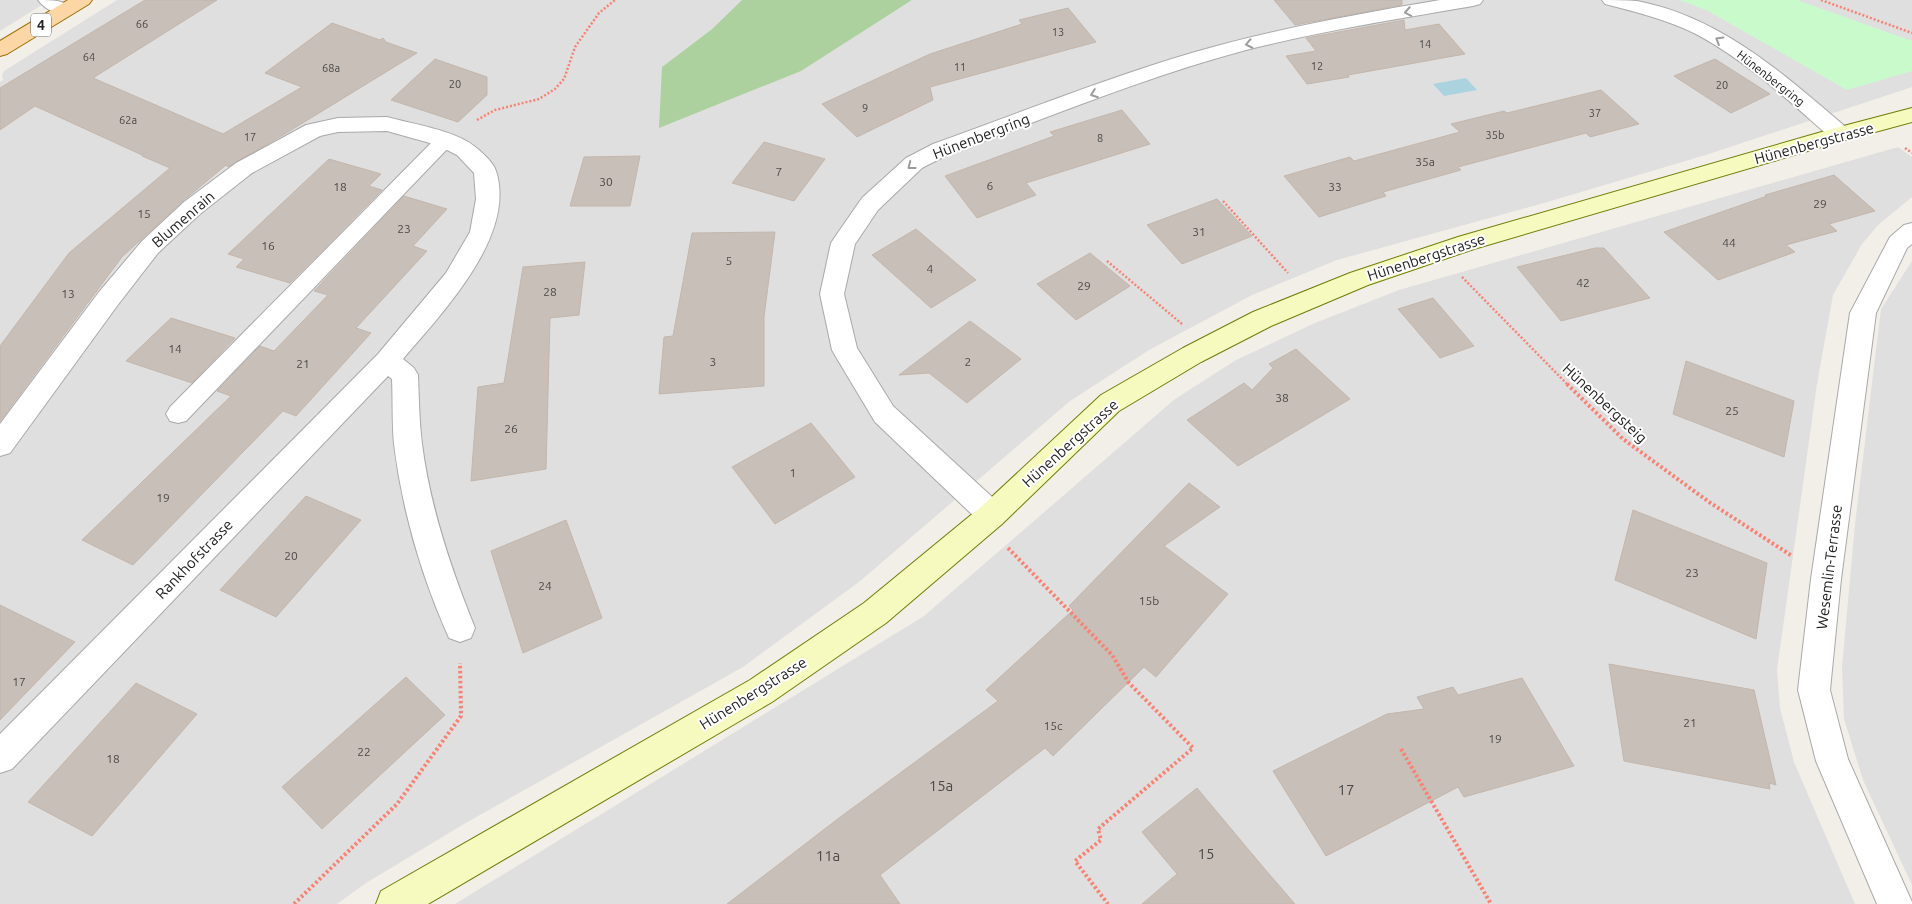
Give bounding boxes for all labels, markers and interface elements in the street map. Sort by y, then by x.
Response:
one-way arrow [1404,6,1413,16]
road number: 4 [31,14,51,36]
house number: 66 [136,18,148,30]
house number: 13 [1052,26,1064,38]
one-way arrow [1715,37,1724,47]
one-way arrow [1244,38,1253,49]
house number: 14 [1419,38,1431,50]
street label: Hünenbergring [1735,48,1807,108]
house number: 64 [83,51,95,63]
house number: 12 [1311,60,1323,72]
house number: 11 [954,61,966,73]
house number: 68a [322,62,340,74]
house number: 20 [449,78,461,90]
house number: 20 [1716,79,1728,91]
one-way arrow [1091,88,1099,98]
house number: 9 [862,102,868,114]
house number: 37 [1589,107,1601,119]
street label: Hünenbergring [930,110,1032,162]
house number: 62a [119,114,137,126]
street label: Hünenbergstrasse [1752,119,1876,167]
house number: 35b [1486,129,1504,141]
house number: 17 [244,131,256,143]
house number: 8 [1097,132,1103,144]
house number: 35a [1415,155,1435,168]
one-way arrow [908,161,917,170]
house number: 7 [776,165,782,178]
house number: 30 [599,175,613,188]
house number: 6 [987,179,994,192]
house number: 18 [333,180,347,193]
house number: 33 [1328,180,1342,193]
street label: Blumenrain [148,187,218,251]
house number: 29 [1813,197,1827,210]
house number: 15 [137,207,151,220]
house number: 23 [397,222,411,235]
house number: 31 [1192,225,1206,238]
street label: Hünenbergstrasse [1365,230,1487,284]
house number: 44 [1722,236,1736,249]
house number: 16 [261,239,275,252]
house number: 5 [726,254,732,267]
house number: 4 [927,262,934,275]
house number: 42 [1576,276,1590,289]
house number: 29 [1077,279,1091,292]
house number: 28 [543,285,557,298]
house number: 13 [61,287,75,300]
house number: 14 [168,342,182,355]
house number: 3 [710,355,716,368]
house number: 2 [965,355,971,368]
house number: 21 [296,357,310,370]
street label: Hünenbergsteig [1559,360,1651,446]
house number: 38 [1275,391,1289,404]
street label: Hünenbergstrasse [1019,396,1121,490]
house number: 25 [1725,404,1739,417]
house number: 26 [504,422,518,435]
house number: 1 [790,466,796,479]
house number: 19 [156,491,170,504]
street label: Wesemlin-Terrasse [1813,504,1845,630]
street label: Rankhofstrasse [152,516,236,602]
house number: 20 [284,549,298,562]
house number: 23 [1685,566,1699,579]
house number: 24 [538,579,552,592]
house number: 15b [1139,594,1159,607]
street label: Hünenbergstrasse [696,653,810,733]
house number: 17 [12,675,26,688]
house number: 21 [1683,716,1697,729]
house number: 15c [1043,719,1063,732]
house number: 19 [1488,732,1502,745]
house number: 22 [357,745,371,758]
house number: 18 [106,752,120,765]
house number: 15a [929,777,953,794]
house number: 17 [1338,781,1354,798]
house number: 15 [1198,845,1214,862]
house number: 11a [816,847,840,864]

